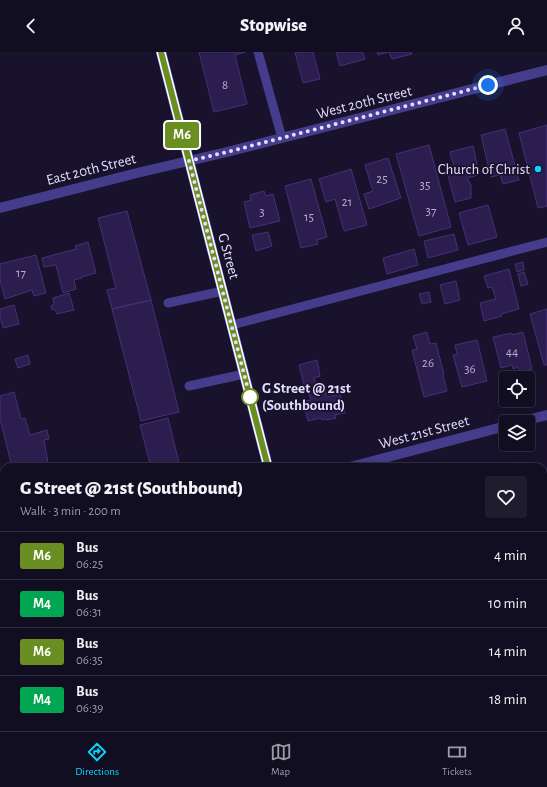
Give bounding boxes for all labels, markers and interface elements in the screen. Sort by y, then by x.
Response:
icon: back [20,15,42,37]
icon: person [505,15,527,37]
text: Stopwise [240,17,307,35]
your location [478,75,498,95]
house number: 8 [222,79,228,92]
street label: West 20th Street [315,83,413,122]
line badge: M6 [164,122,200,148]
text: M6 [173,128,191,142]
street label: East 20th Street [45,151,138,188]
place label: Church of Christ [438,162,530,177]
marker: Church of Christ [533,164,543,174]
house number: 25 [376,173,388,186]
house number: 35 [420,179,430,192]
house number: 21 [342,196,352,209]
house number: 37 [426,205,437,218]
house number: 3 [259,206,265,219]
house number: 15 [304,211,314,224]
street label: G Street [215,232,242,281]
house number: 17 [16,267,27,280]
house number: 44 [506,346,518,359]
house number: 26 [422,357,434,370]
house number: 36 [464,363,476,376]
map controls [499,371,535,451]
button: locate [499,371,535,407]
place label: G Street @ 21st (Southbound) [262,381,351,413]
marker: G Street @ 21st (Southbound) [241,388,259,406]
street label: West 21st Street [377,413,471,452]
button: layers [499,415,535,451]
button: heart [485,476,527,518]
text: G Street @ 21st (Southbound) [20,479,243,498]
text: Walk · 3 min · 200 m [20,505,121,518]
text: Bus [76,540,98,555]
text: 4 min [494,548,527,563]
text: M6 [33,549,51,563]
text: 06:25 [76,558,103,571]
text: Bus [76,588,98,603]
text: 10 min [488,596,527,611]
text: M4 [33,597,51,611]
text: 06:31 [76,606,102,619]
text: Bus [76,636,98,651]
text: 14 min [489,644,527,659]
text: M6 [33,645,51,659]
text: 06:35 [76,654,103,667]
text: Bus [76,684,98,699]
text: 18 min [489,692,527,707]
text: M4 [33,693,51,707]
text: 06:39 [76,702,103,715]
tab: Directions [75,741,119,778]
tab: Map [270,741,292,778]
tab: Tickets [442,741,472,778]

